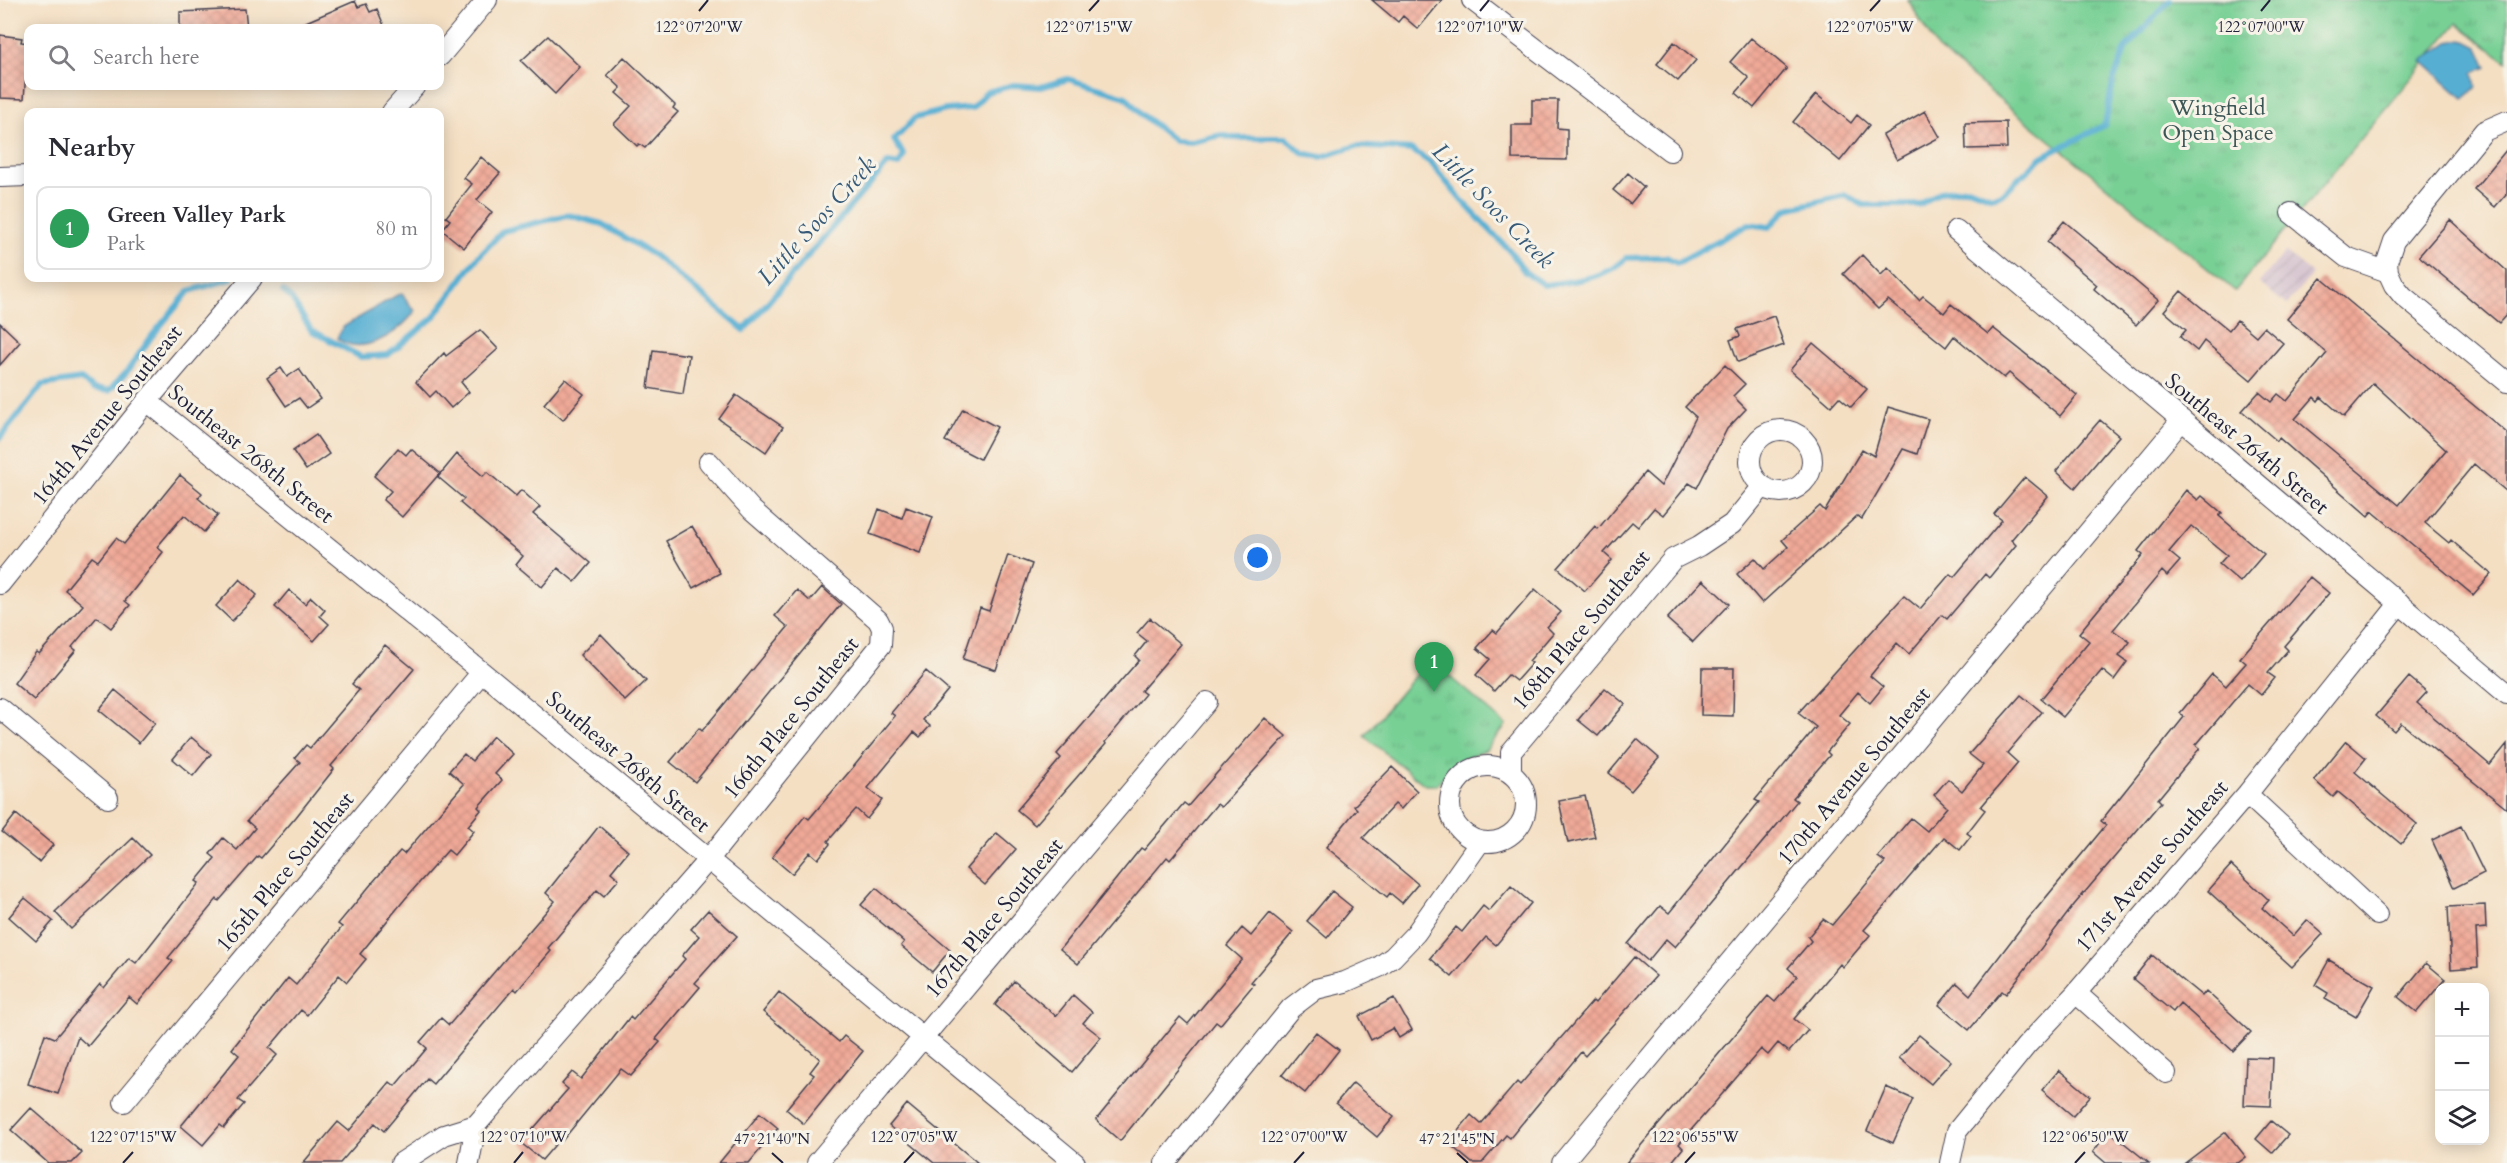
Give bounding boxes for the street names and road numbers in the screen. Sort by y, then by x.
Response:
street label: 164th Avenue Southeast [25,319,189,511]
street label: Southeast 264th Street [2159,366,2335,522]
street label: Southeast 268th Street [162,378,340,530]
street label: 168th Place Southeast [1505,543,1657,716]
street label: 166th Place Southeast [716,631,866,805]
street label: 170th Avenue Southeast [1771,681,1937,871]
street label: Southeast 268th Street [540,684,716,840]
street label: 171st Avenue Southeast [2069,773,2235,959]
street label: 165th Place Southeast [209,785,361,958]
street label: 167th Place Southeast [918,831,1070,1004]

